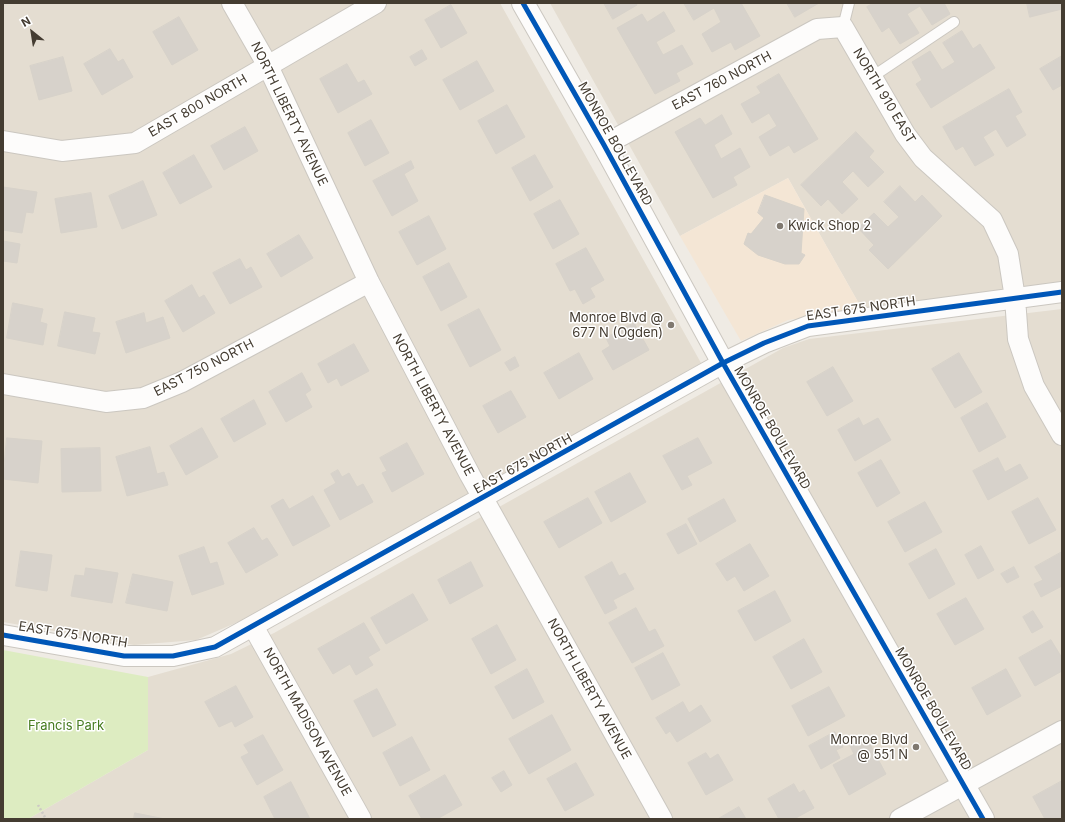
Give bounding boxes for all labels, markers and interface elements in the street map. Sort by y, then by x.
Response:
north arrow [12,12,52,52]
text: N [19,13,33,30]
street label: NORTH LIBERTY AVENUE [247,39,331,189]
street label: NORTH 910 EAST [849,45,919,147]
street label: EAST 760 NORTH [670,48,774,114]
street label: EAST 800 NORTH [146,71,250,141]
street label: MONROE BOULEVARD [574,79,656,209]
place label: Kwick Shop 2 [788,218,871,234]
marker: Kwick Shop 2 [775,221,785,231]
street label: EAST 675 NORTH [805,294,917,324]
place label: Monroe Blvd @ 677 N (Ogden) [569,310,663,341]
marker: Monroe Blvd @ 677 N (Ogden) [666,320,676,330]
street label: NORTH LIBERTY AVENUE [389,331,477,479]
street label: EAST 750 NORTH [151,336,257,400]
street label: MONROE BOULEVARD [730,364,814,492]
street label: EAST 675 NORTH [471,430,575,498]
street label: NORTH LIBERTY AVENUE [544,616,634,762]
street label: EAST 675 NORTH [17,619,129,651]
street label: NORTH MADISON AVENUE [260,645,354,799]
street label: MONROE BOULEVARD [891,645,975,773]
park label: Francis Park [28,718,104,734]
place label: Monroe Blvd @ 551 N [830,732,908,763]
marker: Monroe Blvd @ 551 N [911,742,921,752]

